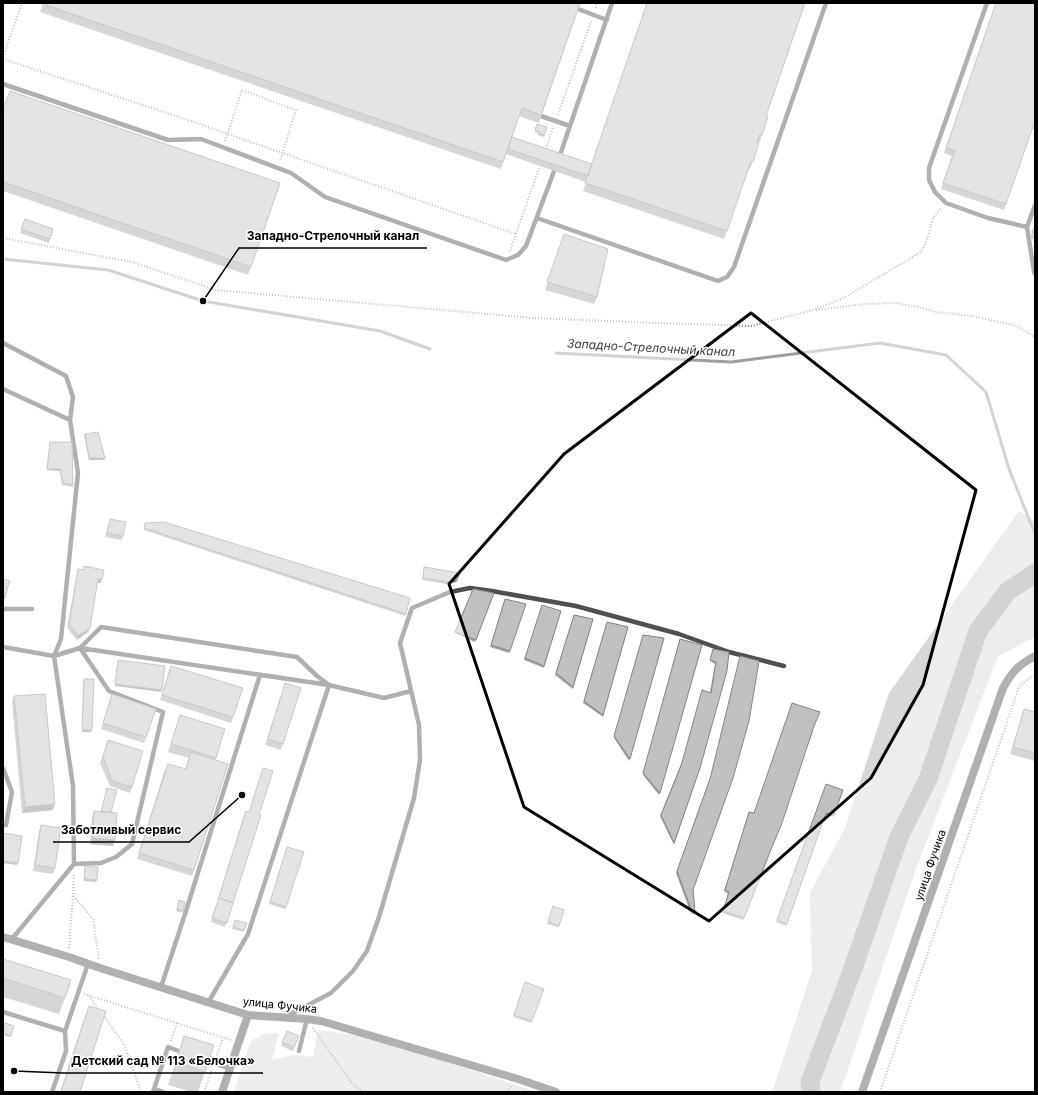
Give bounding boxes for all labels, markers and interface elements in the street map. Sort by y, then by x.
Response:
callout: Западно-Стрелочный канал [239,224,427,248]
text: Западно-Стрелочный канал [247,228,419,243]
water label: Западно-Стрелочный канал [567,336,736,359]
callout: Заботливый сервис [53,818,189,842]
text: Заботливый сервис [61,822,181,837]
street label: улица Фучика [911,827,949,903]
street label: улица Фучика [242,994,318,1016]
callout: Детский сад № 113 «Белочка» [63,1049,263,1073]
text: Детский сад № 113 «Белочка» [71,1053,255,1068]

